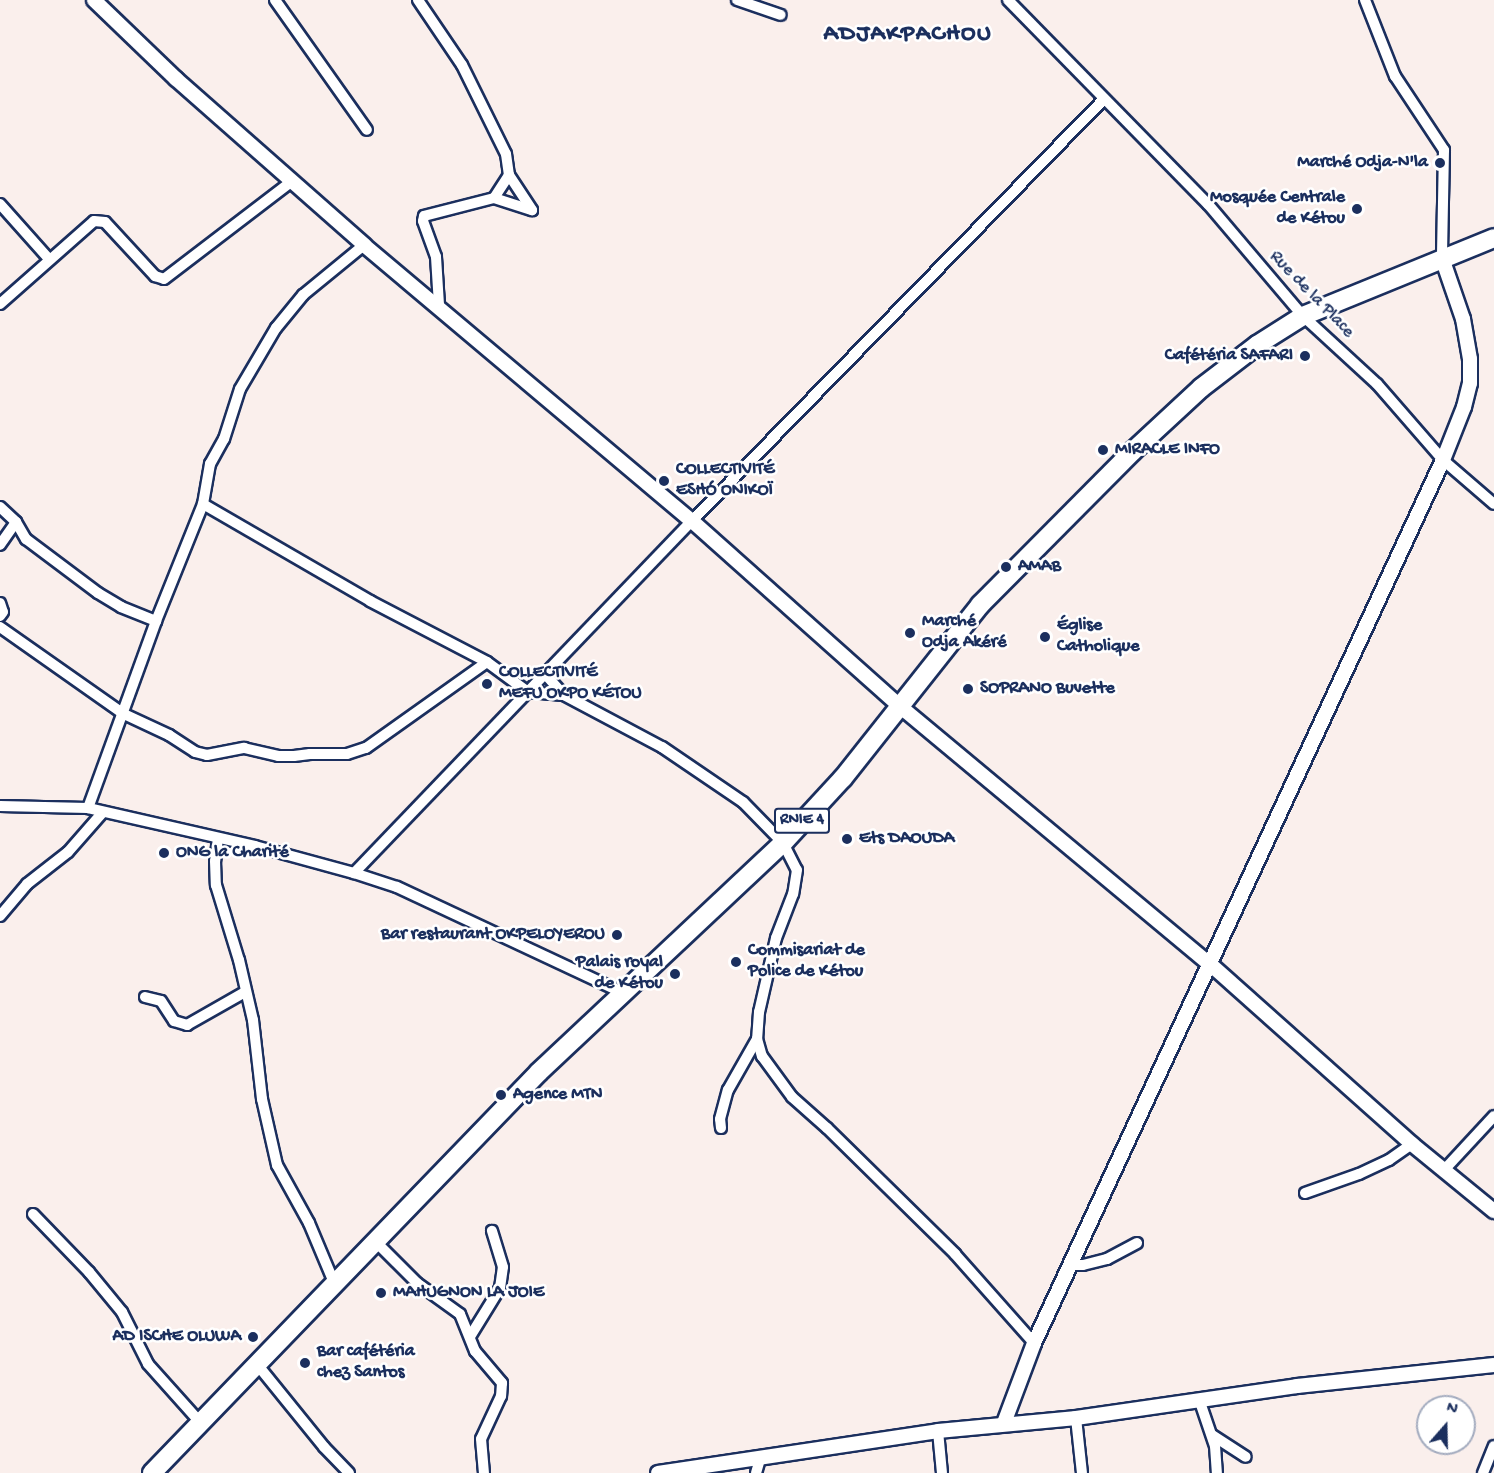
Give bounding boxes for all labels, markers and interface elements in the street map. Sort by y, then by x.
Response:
district label: ADJAKPACHOU [824,21,992,49]
place label: Marché Odja-N'la [1297,152,1428,174]
marker: Marché Odja-N'la [1433,156,1447,170]
place label: Mosquée Centrale de Kétou [1210,188,1345,230]
marker: Mosquée Centrale de Kétou [1350,202,1364,216]
street label: Rue de la Place [1264,247,1358,343]
place label: Cafétéria SAFARI [1165,345,1293,367]
marker: Cafétéria SAFARI [1298,349,1312,363]
place label: MIRACLE INFO [1115,439,1220,461]
marker: MIRACLE INFO [1096,443,1110,457]
place label: COLLECTIVITÉ ESHÓ ONIKOÏ [676,460,774,502]
marker: COLLECTIVITÉ ESHÓ ONIKOÏ [657,474,671,488]
place label: AMAB [1018,556,1061,578]
marker: AMAB [999,560,1013,574]
place label: Marché Odja Akéré [922,612,1006,654]
place label: Église Catholique [1057,616,1139,658]
marker: Marché Odja Akéré [903,626,917,640]
marker: Église Catholique [1038,630,1052,644]
place label: COLLECTIVITÉ MEFU OKPO KÉTOU [499,663,642,706]
marker: COLLECTIVITÉ MEFU OKPO KÉTOU [480,677,494,691]
place label: SOPRANO Buvette [980,678,1115,700]
marker: SOPRANO Buvette [961,682,975,696]
road number: RNIE 4 [774,808,830,834]
place label: Ets DAOUDA [859,828,954,850]
marker: Ets DAOUDA [840,832,854,846]
place label: ONG la Charité [176,842,289,864]
marker: ONG la Charité [157,846,171,860]
place label: Bar restaurant OKPELOYEROU [381,924,605,946]
marker: Bar restaurant OKPELOYEROU [610,928,624,942]
place label: Commisariat de Police de Kétou [748,941,865,984]
place label: Palais royal de Kétou [576,953,663,996]
marker: Commisariat de Police de Kétou [729,955,743,969]
marker: Palais royal de Kétou [668,967,682,981]
place label: Agence MTN [513,1084,603,1106]
marker: Agence MTN [494,1088,508,1102]
place label: MAHUGNON LA JOIE [393,1282,544,1304]
marker: MAHUGNON LA JOIE [374,1286,388,1300]
place label: AD ISCHE OLUWA [112,1326,241,1348]
marker: AD ISCHE OLUWA [246,1330,260,1344]
place label: Bar cafétéria chez Santos [317,1342,415,1384]
marker: Bar cafétéria chez Santos [298,1356,312,1370]
north arrow [1416,1395,1476,1455]
text: N [1443,1399,1460,1420]

